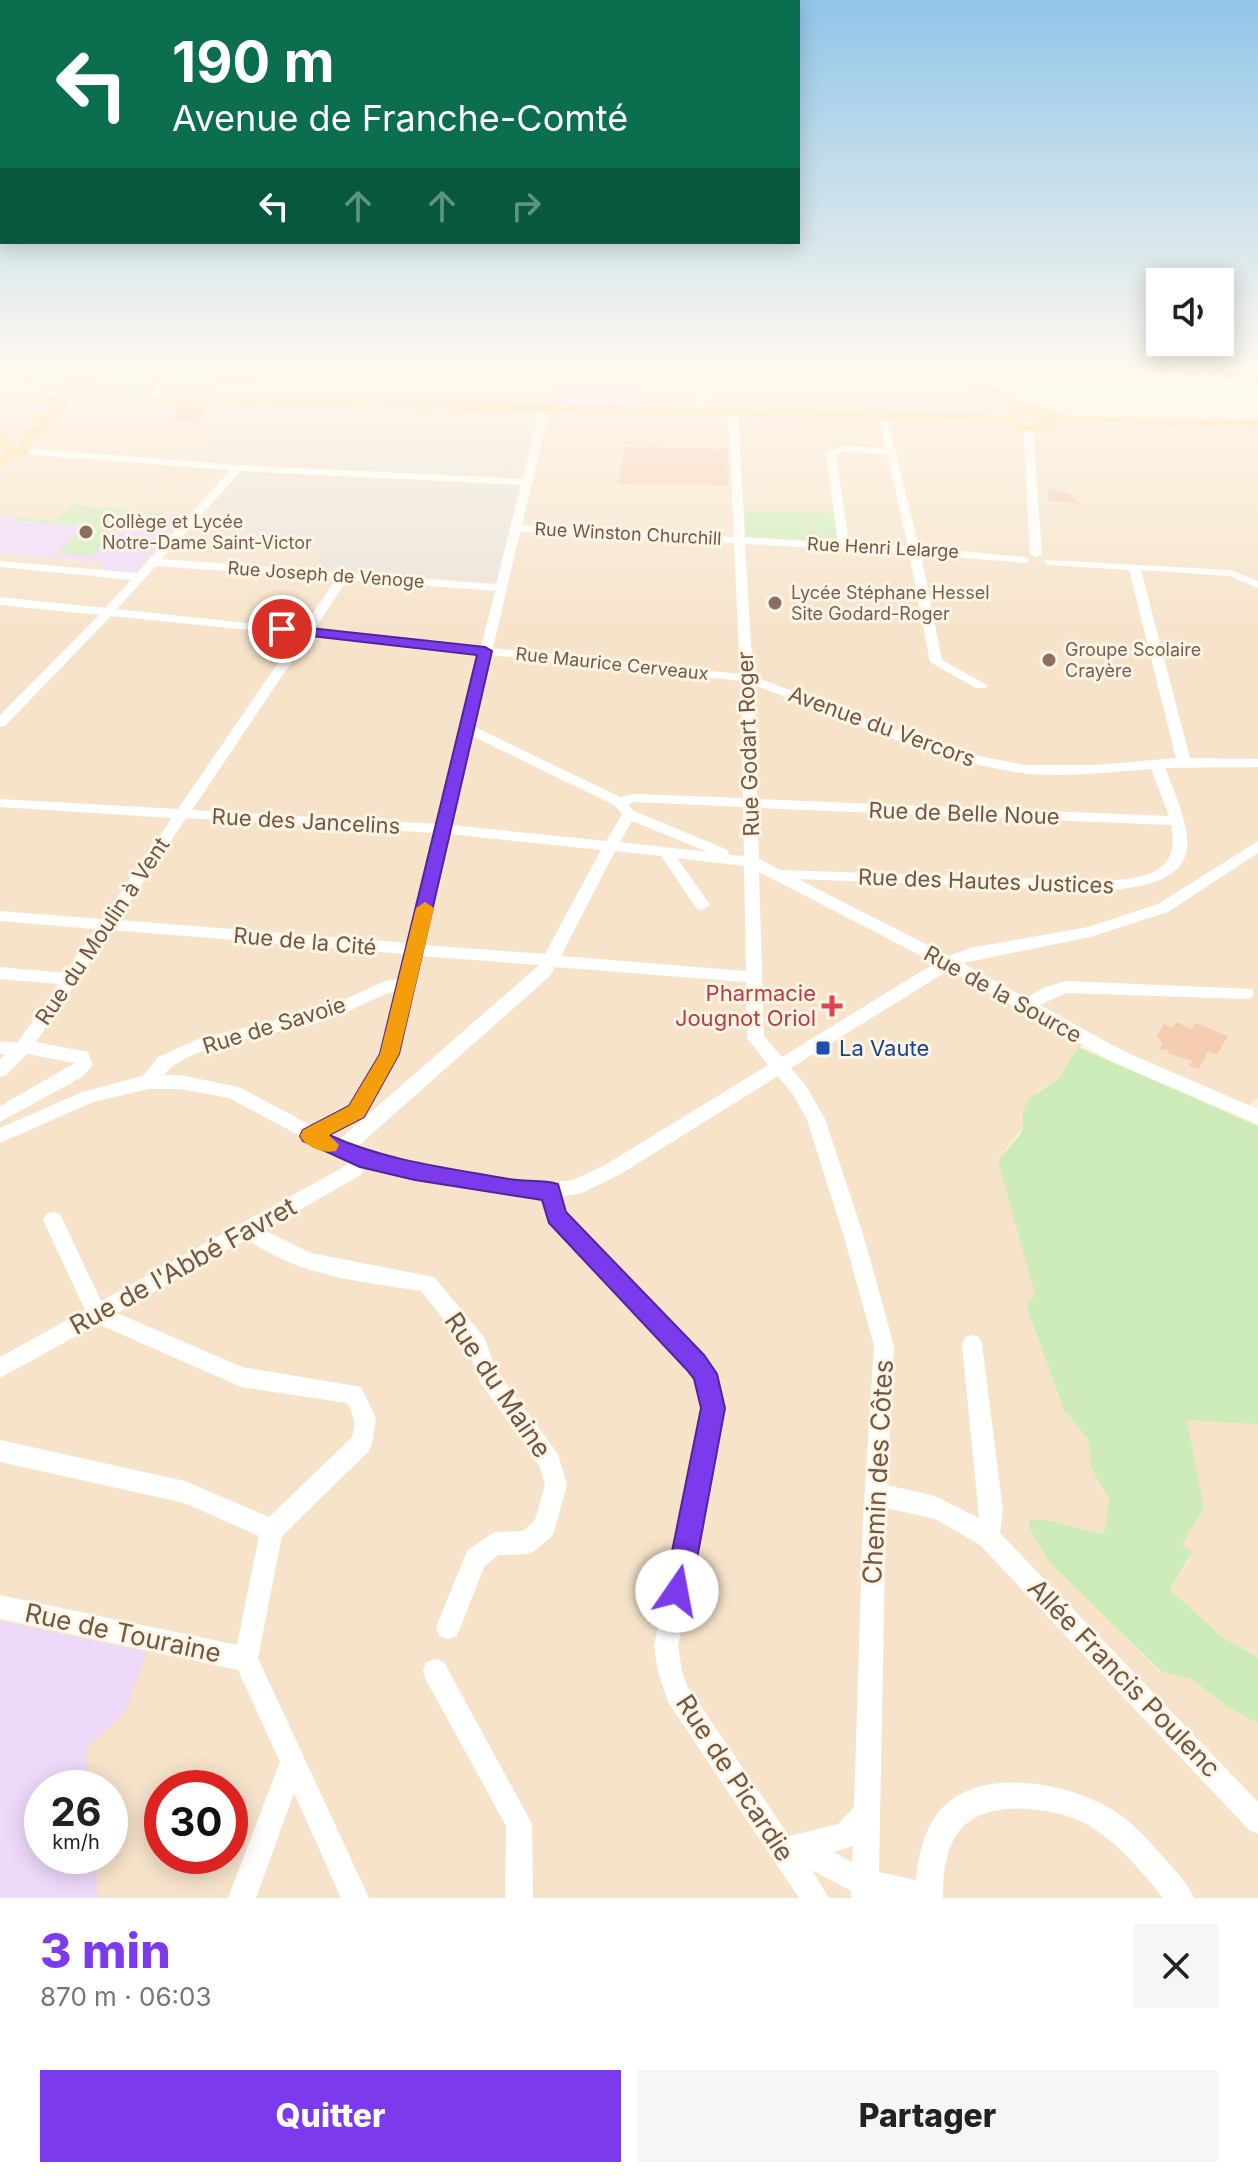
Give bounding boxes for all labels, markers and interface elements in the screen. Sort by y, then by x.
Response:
text: 190 m [172,28,335,96]
icon: left [40,32,144,136]
text: Avenue de Franche-Comté [172,96,628,140]
icon: left [252,184,296,228]
icon: ahead [336,184,380,228]
icon: ahead [420,184,464,228]
icon: right [504,184,548,228]
map controls [1146,268,1234,356]
button: sound [1146,268,1234,356]
place label: Collège et Lycée Notre-Dame Saint-Victor [102,511,312,553]
street label: Rue Winston Churchill [534,518,722,549]
marker: Collège et Lycée Notre-Dame Saint-Victor [77,523,95,541]
street label: Rue Henri Lelarge [807,533,959,562]
street label: Rue Joseph de Venoge [227,557,425,592]
place label: Lycée Stéphane Hessel Site Godard-Roger [791,582,990,624]
marker: Lycée Stéphane Hessel Site Godard-Roger [766,594,784,612]
pin [248,595,316,663]
icon: arrive [260,607,304,651]
place label: Groupe Scolaire Crayère [1065,639,1201,681]
street label: Rue Maurice Cerveaux [515,643,710,684]
street label: Rue Godart Roger [732,651,764,837]
marker: Groupe Scolaire Crayère [1040,651,1058,669]
street label: Avenue du Vercors [785,680,979,772]
street label: Rue de Belle Noue [868,797,1060,829]
street label: Rue des Jancelins [211,803,401,839]
street label: Rue du Moulin à Vent [30,832,174,1030]
street label: Rue des Hautes Justices [857,864,1115,898]
street label: Rue de la Cité [232,922,378,960]
street label: Rue de la Source [920,940,1086,1048]
place label: Pharmacie Jougnot Oriol [675,980,816,1031]
street label: Rue de Savoie [199,991,349,1059]
marker: Pharmacie Jougnot Oriol [823,997,841,1015]
place label: La Vaute [839,1035,929,1061]
marker: La Vaute [814,1039,832,1057]
street label: Rue de l'Abbé Favret [64,1190,301,1341]
street label: Rue du Maine [439,1306,558,1463]
street label: Chemin des Côtes [856,1359,899,1585]
position arrow [635,1549,719,1633]
street label: Allée Francis Poulenc [1022,1572,1227,1783]
street label: Rue de Touraine [22,1597,224,1668]
street label: Rue de Picardie [670,1689,801,1867]
speed limit sign: 30 [144,1770,248,1874]
text: 26 [50,1787,102,1836]
text: km/h [52,1830,100,1854]
text: 3 min [40,1921,171,1980]
button: close [1134,1924,1218,2008]
text: 870 m · 06:03 [40,1981,211,2012]
button: Quitter [40,2070,621,2162]
button: Partager [637,2070,1218,2162]

